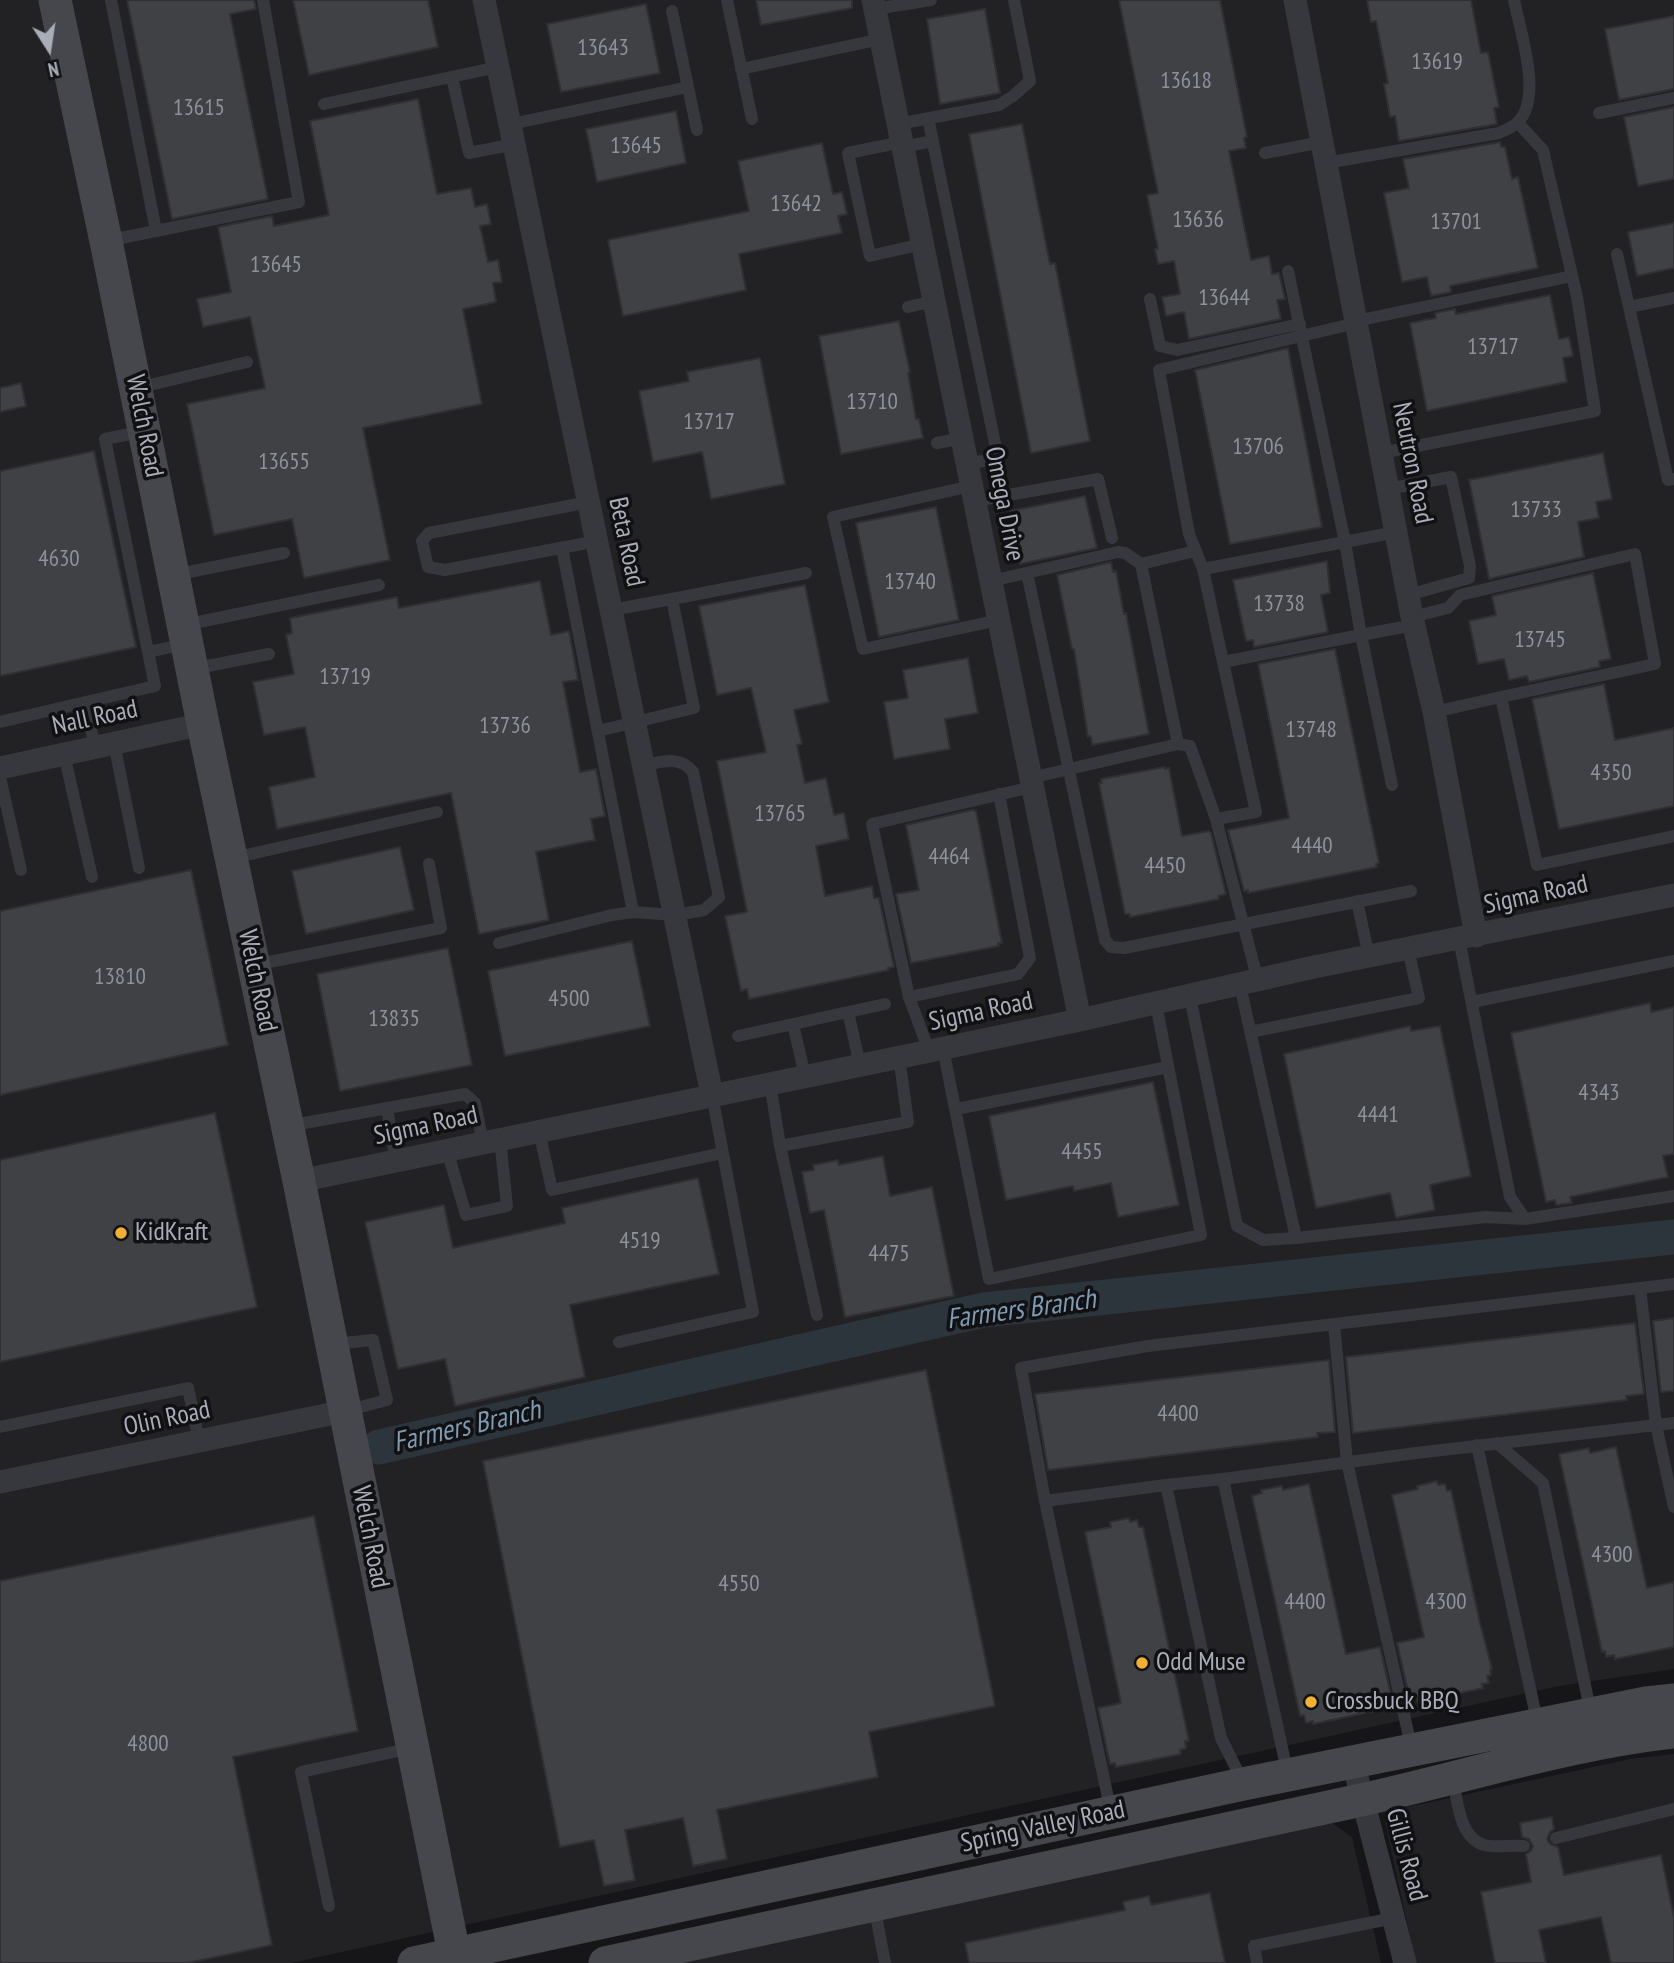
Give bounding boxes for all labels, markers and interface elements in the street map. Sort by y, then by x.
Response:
north arrow [14,14,84,84]
house number: 13643 [577,34,629,62]
house number: 13619 [1411,48,1463,76]
text: N [46,57,61,82]
house number: 13618 [1160,67,1212,95]
house number: 13615 [173,94,225,122]
house number: 13645 [610,132,662,160]
house number: 13642 [770,190,822,218]
house number: 13636 [1172,206,1224,234]
house number: 13701 [1430,208,1482,236]
house number: 13645 [250,251,302,279]
house number: 13644 [1198,284,1250,312]
house number: 13717 [1467,333,1519,361]
street label: Welch Road [119,372,169,480]
house number: 13710 [846,388,898,416]
street label: Neutron Road [1385,400,1439,526]
house number: 13717 [683,408,735,436]
house number: 13706 [1232,433,1284,461]
street label: Omega Drive [978,444,1030,564]
house number: 13655 [258,448,310,476]
street label: Beta Road [601,495,651,589]
house number: 13733 [1510,496,1562,524]
house number: 4630 [38,545,80,573]
house number: 13740 [884,568,936,596]
house number: 13738 [1253,590,1305,618]
house number: 13745 [1514,626,1566,654]
house number: 13719 [319,663,371,691]
street label: Nall Road [50,694,140,742]
house number: 13736 [479,712,531,740]
house number: 13748 [1285,716,1337,744]
house number: 4350 [1590,759,1632,787]
house number: 13765 [754,800,806,828]
house number: 4440 [1291,832,1333,860]
house number: 4464 [928,843,970,871]
house number: 4450 [1144,852,1186,880]
street label: Sigma Road [1481,869,1591,921]
street label: Welch Road [231,927,283,1035]
house number: 13810 [94,963,146,991]
house number: 4500 [548,985,590,1013]
street label: Sigma Road [926,986,1036,1038]
house number: 13835 [368,1005,420,1033]
house number: 4343 [1578,1079,1620,1107]
street label: Sigma Road [371,1100,481,1152]
house number: 4441 [1357,1101,1399,1129]
house number: 4455 [1061,1138,1103,1166]
place label: KidKraft [135,1217,208,1249]
marker: KidKraft [113,1225,129,1241]
house number: 4519 [619,1227,661,1255]
house number: 4475 [868,1240,910,1268]
water label: Farmers Branch [944,1283,1098,1337]
water label: Farmers Branch [390,1394,544,1460]
street label: Olin Road [121,1395,213,1443]
house number: 4400 [1157,1400,1199,1428]
street label: Welch Road [345,1483,395,1591]
house number: 4300 [1591,1541,1633,1569]
house number: 4550 [718,1570,760,1598]
house number: 4400 [1284,1588,1326,1616]
house number: 4300 [1425,1588,1467,1616]
place label: Odd Muse [1156,1647,1246,1679]
marker: Odd Muse [1134,1655,1150,1671]
place label: Crossbuck BBQ [1325,1686,1459,1718]
marker: Crossbuck BBQ [1303,1694,1319,1710]
house number: 4800 [127,1730,169,1758]
street label: Spring Valley Road [958,1794,1128,1860]
street label: Gillis Road [1379,1805,1433,1905]

